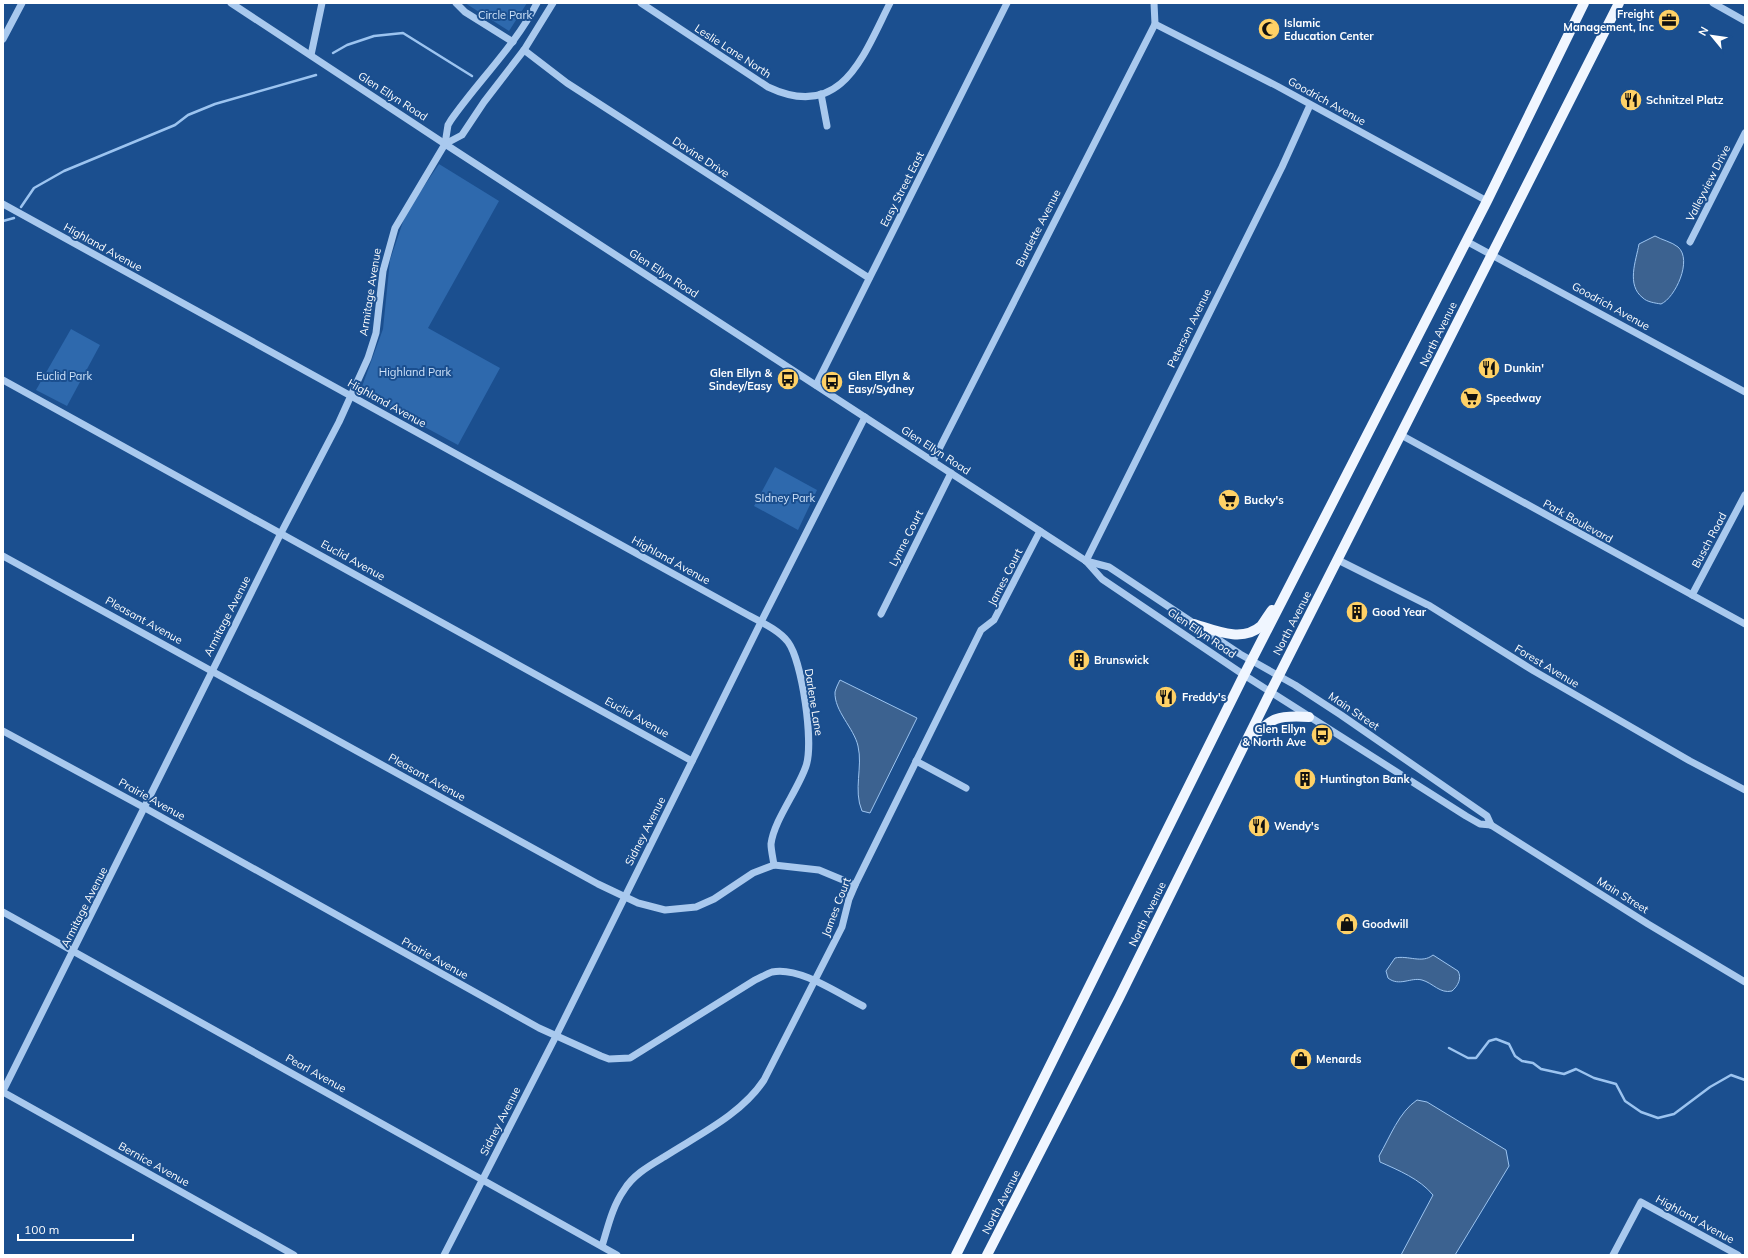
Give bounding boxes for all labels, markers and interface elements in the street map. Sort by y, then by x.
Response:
place label: Freight Management, Inc [1563,7,1654,34]
office icon: Freight Management, Inc [1656,7,1682,33]
park label: Circle Park [478,8,532,22]
mosque icon: Islamic Education Center [1256,16,1282,42]
place label: Islamic Education Center [1284,16,1374,43]
north arrow [1692,16,1732,56]
street label: Leslie Lane North [692,21,774,81]
text: N [1695,24,1711,38]
street label: Glen Ellyn Road [356,68,430,124]
street label: Goodrich Avenue [1286,74,1368,128]
restaurant icon: Schnitzel Platz [1618,87,1644,113]
place label: Schnitzel Platz [1646,93,1724,107]
street label: Davine Drive [670,133,732,181]
street label: Valleyview Drive [1683,142,1733,224]
street label: Easy Street East [877,149,927,229]
street label: Burdette Avenue [1012,187,1064,269]
street label: Highland Avenue [61,220,145,274]
street label: Glen Ellyn Road [627,245,701,301]
street label: Armitage Avenue [356,247,384,337]
street label: Goodrich Avenue [1570,279,1652,333]
street label: Peterson Avenue [1164,286,1214,370]
street label: North Avenue [1416,299,1460,369]
restaurant icon: Dunkin' [1476,355,1502,381]
place label: Dunkin' [1504,361,1544,375]
park label: Highland Park [379,365,452,379]
place label: Glen Ellyn & Sindey/Easy [709,366,772,393]
bus stop icon: Glen Ellyn & Sindey/Easy [775,366,801,392]
park label: Euclid Park [36,369,92,383]
bus stop icon: Glen Ellyn & Easy/Sydney [819,369,845,395]
place label: Glen Ellyn & Easy/Sydney [848,369,914,396]
street label: Highland Avenue [345,376,429,430]
supermarket icon: Speedway [1458,385,1484,411]
place label: Speedway [1486,391,1541,405]
street label: Glen Ellyn Road [899,422,973,478]
supermarket icon: Bucky's [1216,487,1242,513]
park label: SIdney Park [755,491,816,505]
place label: Bucky's [1244,493,1284,507]
street label: Park Boulevard [1541,496,1615,546]
street label: Lynne Court [886,508,926,568]
street label: Busch Road [1688,510,1730,570]
street label: Highland Avenue [629,533,713,587]
street label: Euclid Avenue [318,537,388,583]
street label: James Court [985,546,1025,608]
street label: Armitage Avenue [201,573,253,659]
street label: North Avenue [1270,589,1314,657]
street label: Pleasant Avenue [103,593,185,647]
building icon: Good Year [1344,599,1370,625]
street label: Glen Ellyn Road [1165,605,1239,661]
place label: Good Year [1372,605,1427,619]
street label: Forest Avenue [1512,641,1582,691]
building icon: Brunswick [1066,647,1092,673]
place label: Brunswick [1094,653,1150,667]
street label: Darlene Lane [802,667,826,737]
restaurant icon: Freddy's [1153,684,1179,710]
street label: Main Street [1326,689,1382,733]
place label: Freddy's [1182,690,1227,704]
street label: Euclid Avenue [602,694,672,740]
place label: Glen Ellyn & North Ave [1242,722,1306,749]
bus stop icon: Glen Ellyn & North Ave [1309,722,1335,748]
street label: Pleasant Avenue [386,750,468,804]
building icon: Huntington Bank [1292,766,1318,792]
place label: Huntington Bank [1320,772,1411,786]
street label: Prairie Avenue [116,775,188,823]
street label: Sidney Avenue [622,794,668,868]
restaurant icon: Wendy's [1246,813,1272,839]
place label: Wendy's [1274,819,1320,833]
street label: Armitage Avenue [58,864,110,950]
street label: Main Street [1595,874,1652,916]
street label: James Court [818,875,854,938]
street label: North Avenue [1125,879,1169,949]
shop icon: Goodwill [1334,911,1360,937]
place label: Goodwill [1362,917,1408,931]
street label: Prairie Avenue [399,934,471,982]
shop icon: Menards [1288,1046,1314,1072]
street label: Pearl Avenue [283,1051,349,1095]
place label: Menards [1316,1052,1362,1066]
street label: Sidney Avenue [477,1084,523,1158]
street label: Bernice Avenue [116,1139,192,1189]
street label: North Avenue [979,1168,1023,1236]
street label: Highland Avenue [1653,1192,1737,1246]
scale bar [18,1216,133,1242]
text: 100 m [24,1222,59,1237]

